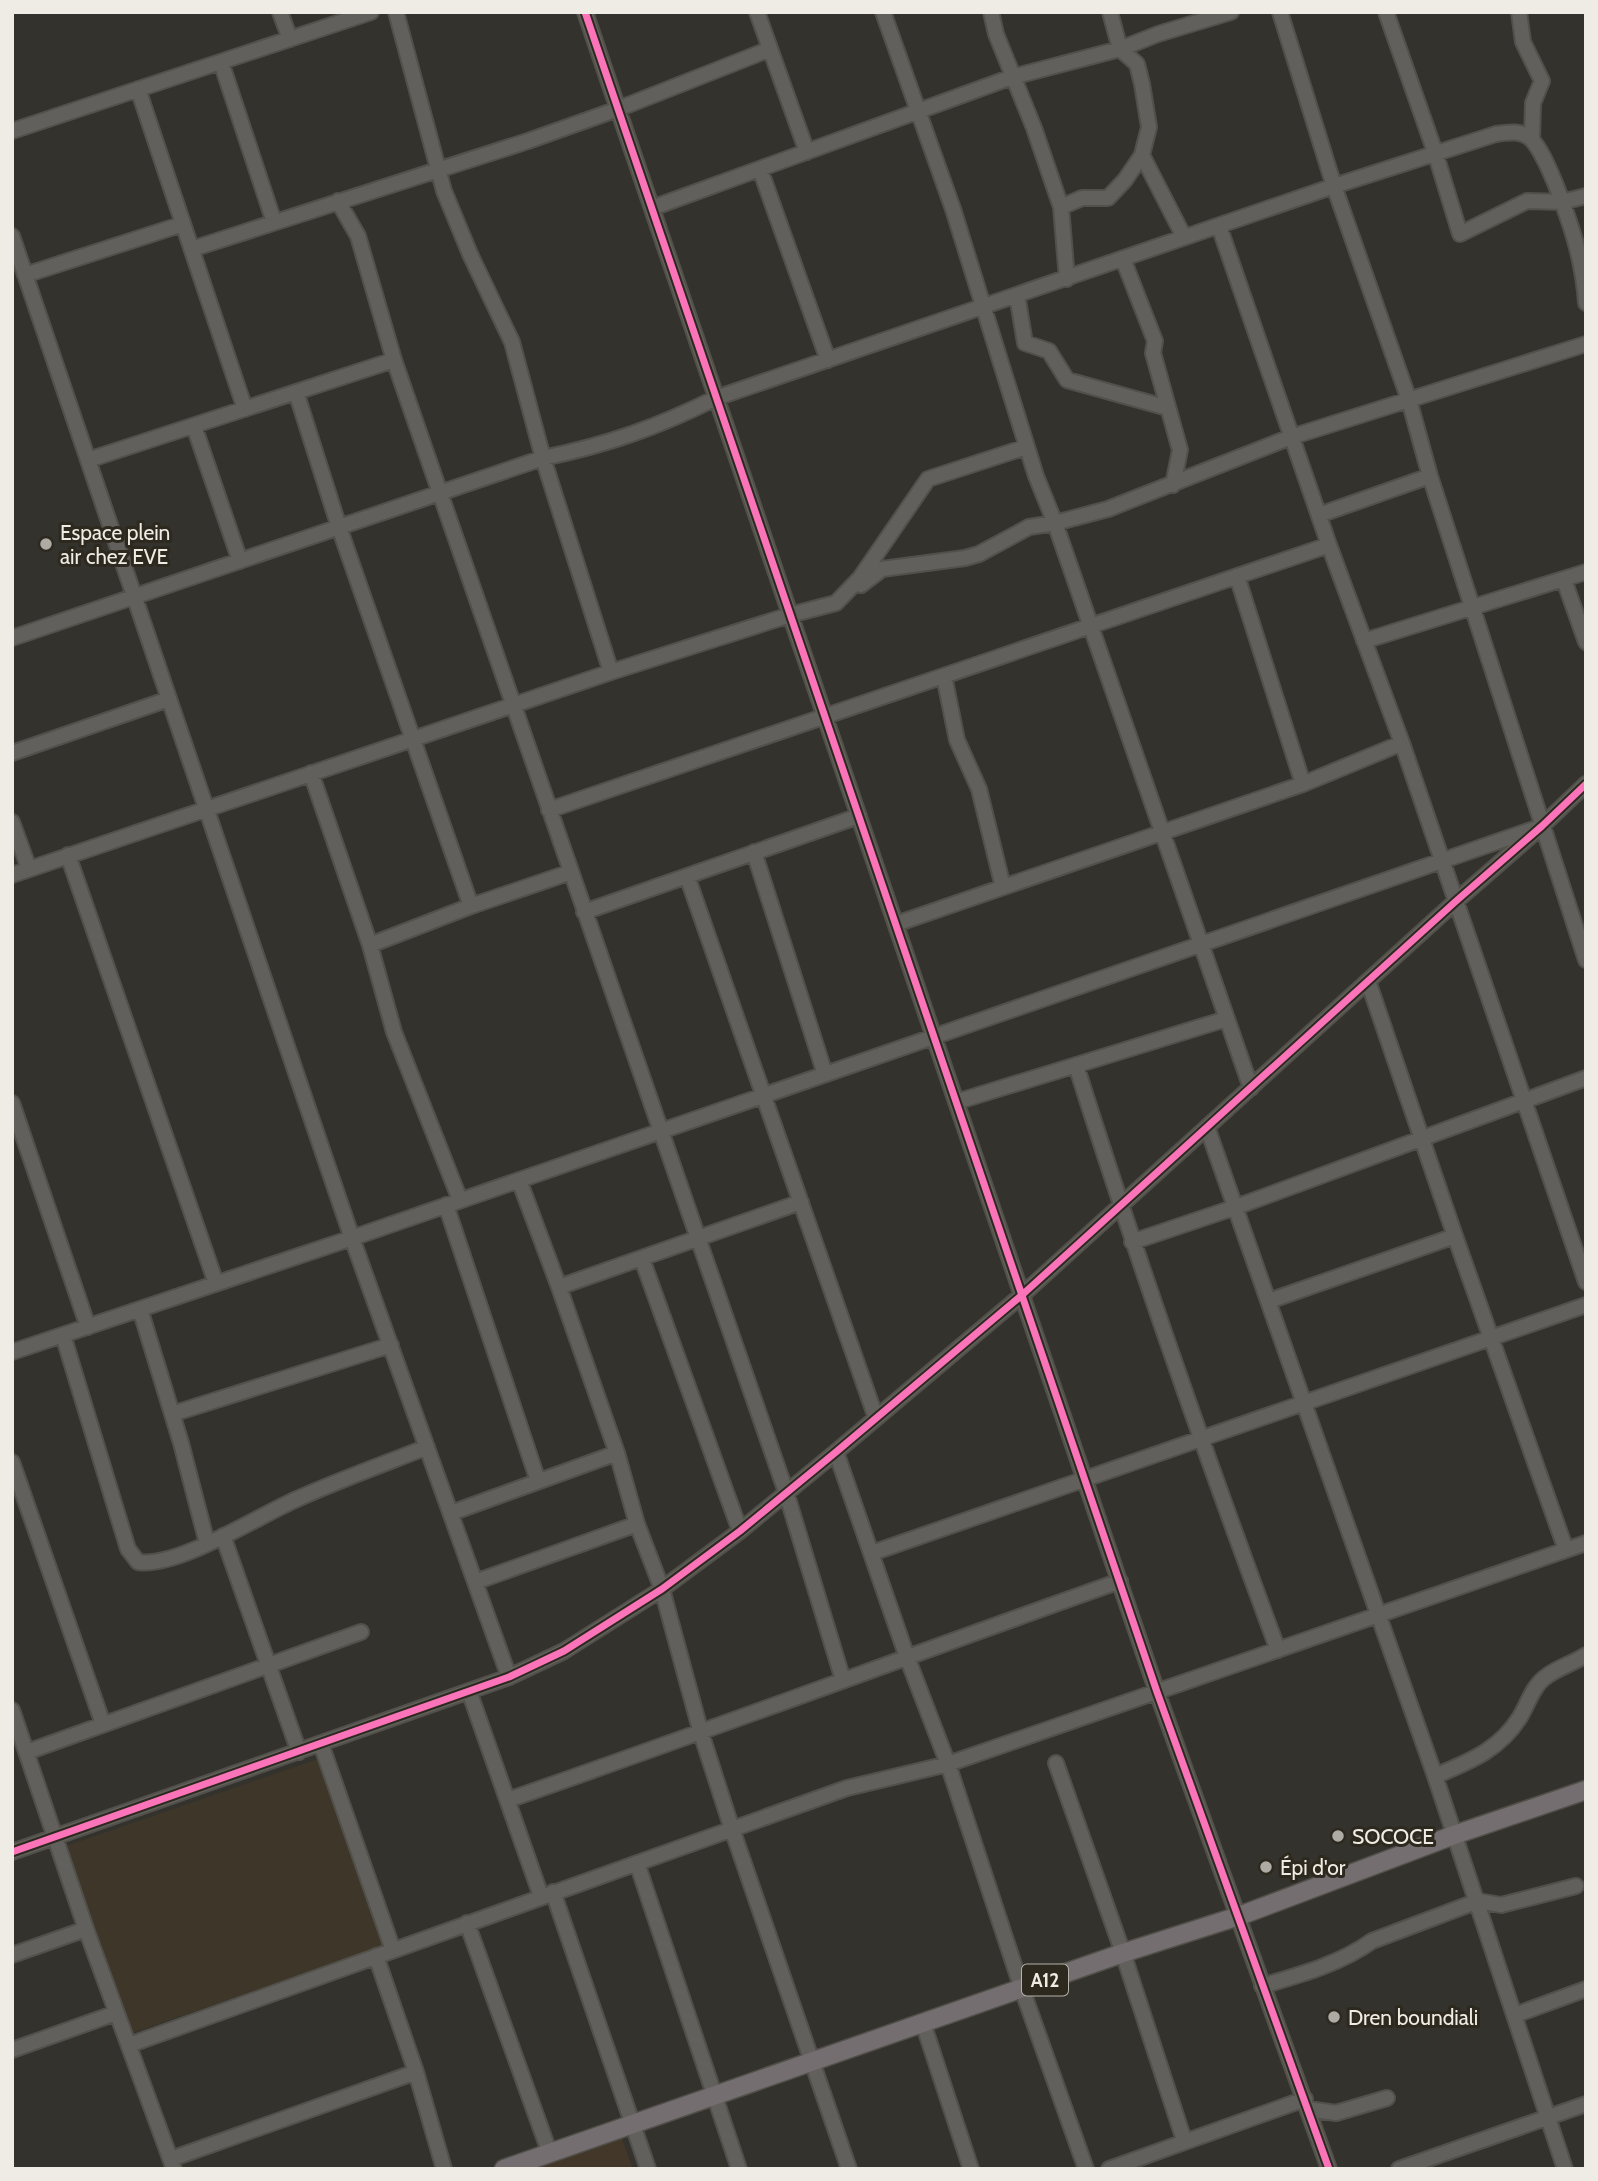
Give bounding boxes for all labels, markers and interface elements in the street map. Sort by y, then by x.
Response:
place label: Espace plein air chez EVE [60,520,170,569]
marker: Espace plein air chez EVE [38,536,54,552]
place label: SOCOCE [1352,1824,1434,1849]
marker: SOCOCE [1330,1828,1346,1844]
place label: Épi d'or [1280,1855,1346,1880]
marker: Épi d'or [1258,1859,1274,1875]
road number: A12 [1022,1964,1068,1996]
place label: Dren boundiali [1348,2005,1478,2030]
marker: Dren boundiali [1326,2009,1342,2025]

